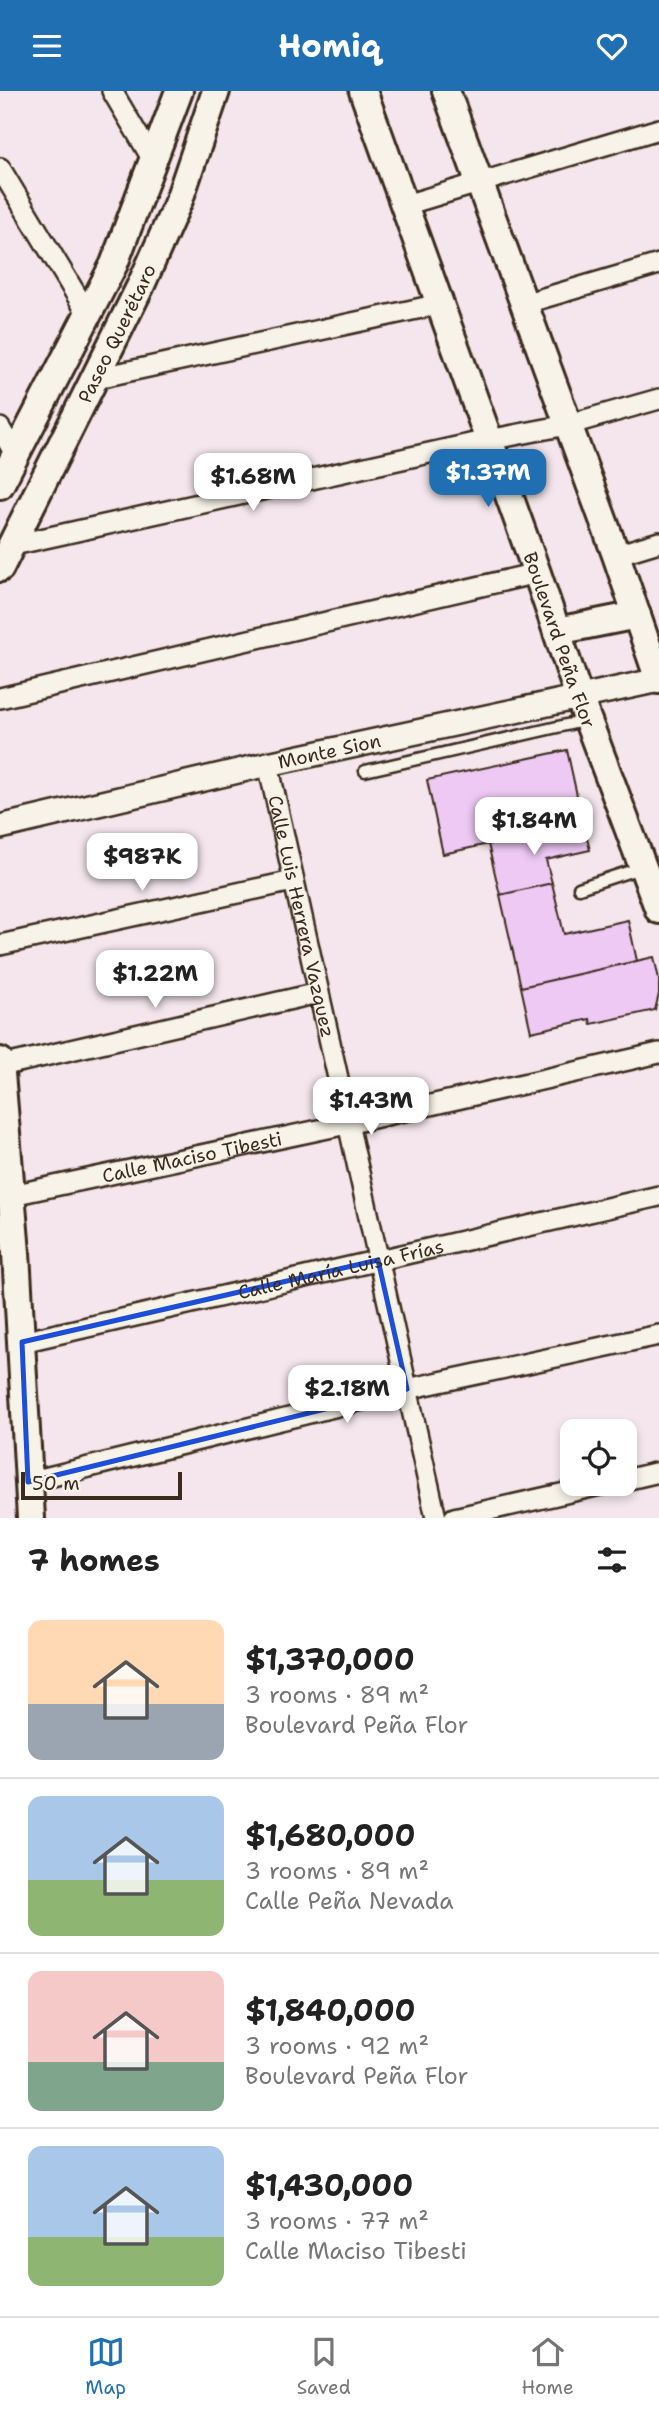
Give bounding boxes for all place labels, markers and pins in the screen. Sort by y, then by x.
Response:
pin: $1.37M [431,449,545,509]
pin: $1.68M [196,453,310,513]
pin: $1.84M [477,797,591,857]
pin: $987K [93,833,191,893]
pin: $1.22M [98,951,212,1010]
pin: $1.43M [314,1077,428,1137]
pin: $2.18M [290,1365,404,1425]

